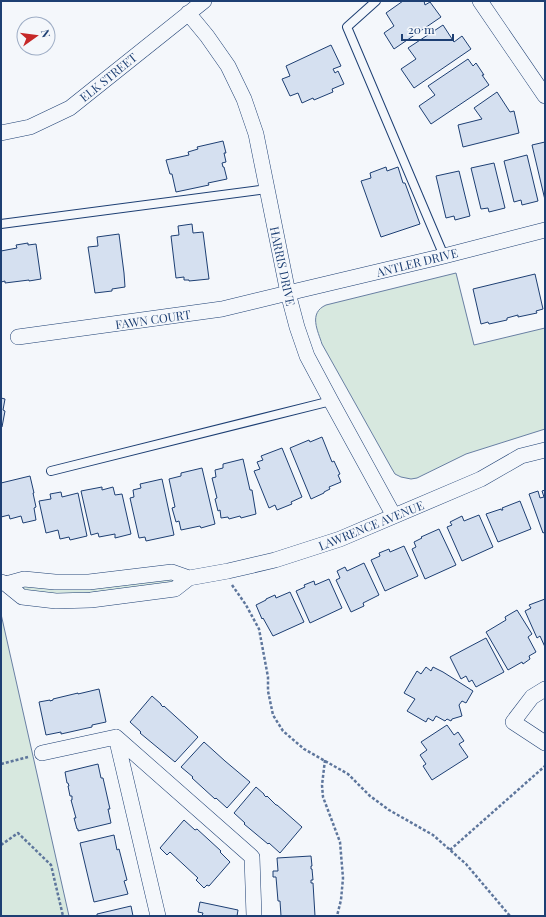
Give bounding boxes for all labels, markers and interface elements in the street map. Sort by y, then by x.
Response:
north arrow [16,16,56,56]
scale bar [402,16,453,42]
text: 20 m [408,21,435,37]
text: N [38,28,54,39]
street label: ELK STREET [76,49,140,105]
street label: HARRIS DRIVE [267,225,299,307]
street label: ANTLER DRIVE [374,244,459,280]
street label: FAWN COURT [114,306,192,332]
street label: LAWRENCE AVENUE [316,497,426,553]

